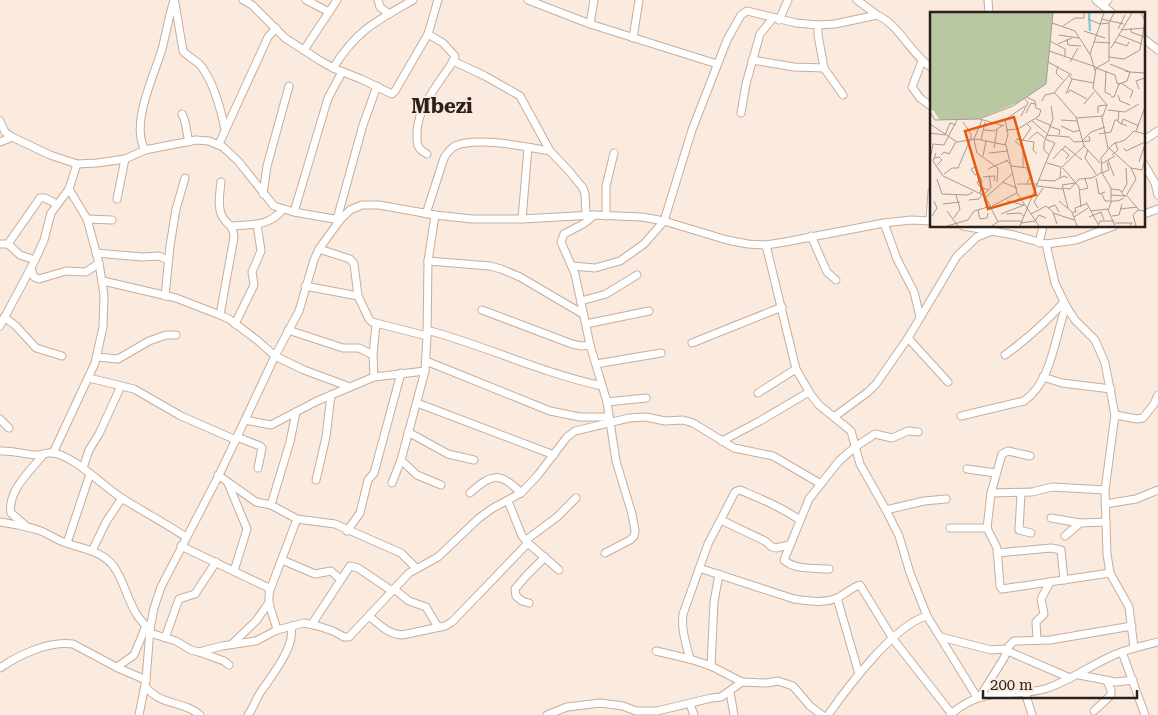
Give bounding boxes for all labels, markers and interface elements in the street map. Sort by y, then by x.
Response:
inset map [930,12,1146,228]
district label: Mbezi [411,94,473,118]
scale bar [983,668,1137,700]
text: 200 m [990,676,1033,694]

